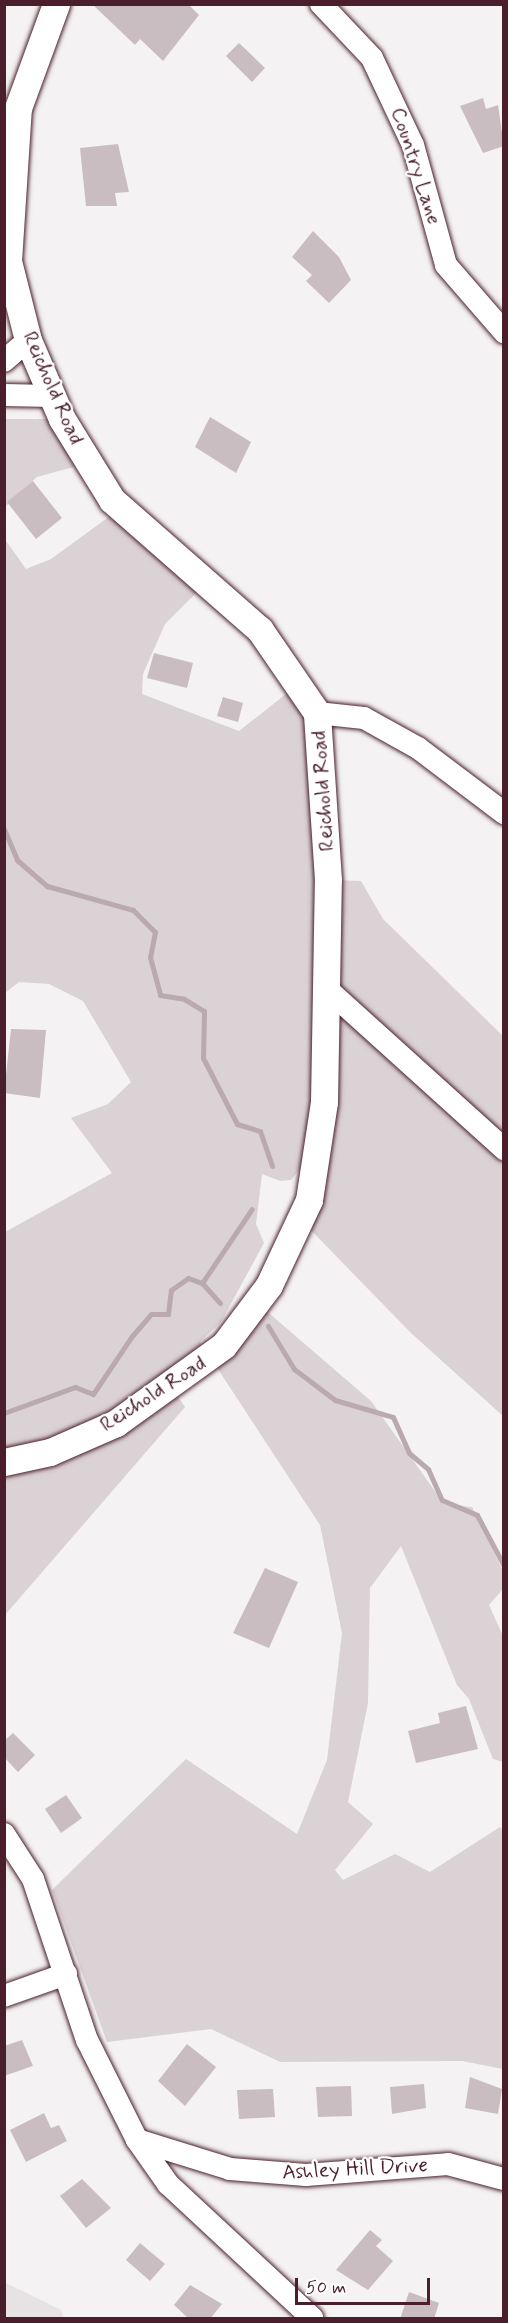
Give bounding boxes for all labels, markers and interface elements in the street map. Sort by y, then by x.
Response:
street label: Country Lane [385,103,447,229]
street label: Reichold Road [17,328,89,448]
street label: Reichold Road [306,730,340,852]
street label: Reichold Road [96,1351,210,1437]
street label: Ashley Hill Drive [283,2153,427,2185]
scale bar [298,2266,433,2304]
text: 50 m [306,2276,346,2300]

